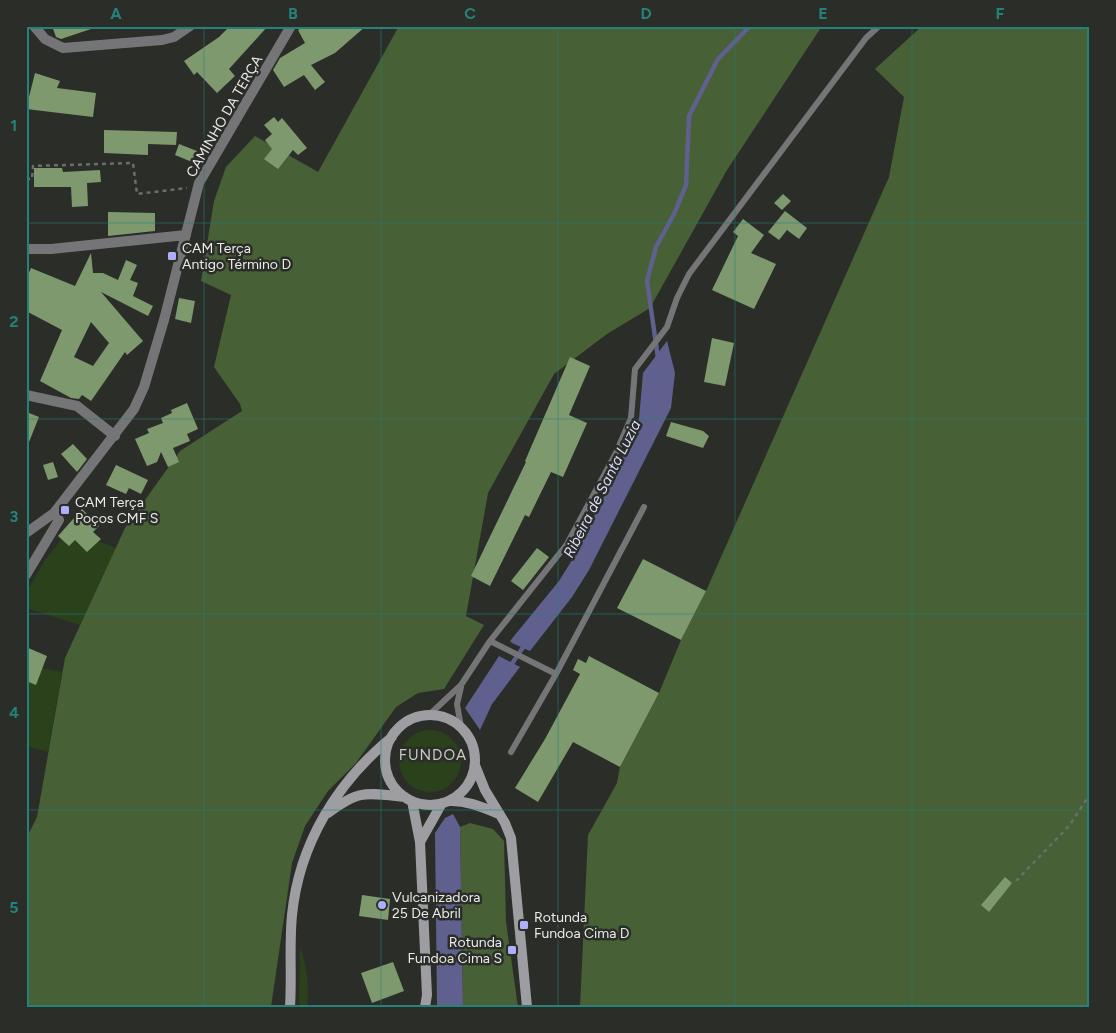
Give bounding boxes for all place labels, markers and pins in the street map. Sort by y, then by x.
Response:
place label: CAM Terça Antigo Término D [182,240,291,273]
marker: CAM Terça Antigo Término D [166,250,178,262]
place label: CAM Terça Poços CMF S [75,494,158,527]
marker: CAM Terça Poços CMF S [59,504,71,516]
place label: Vulcanizadora 25 De Abril [392,889,481,922]
marker: Vulcanizadora 25 De Abril [376,899,388,911]
place label: Rotunda Fundoa Cima D [534,909,630,942]
marker: Rotunda Fundoa Cima D [518,919,530,931]
place label: Rotunda Fundoa Cima S [408,934,502,967]
marker: Rotunda Fundoa Cima S [506,944,518,956]

